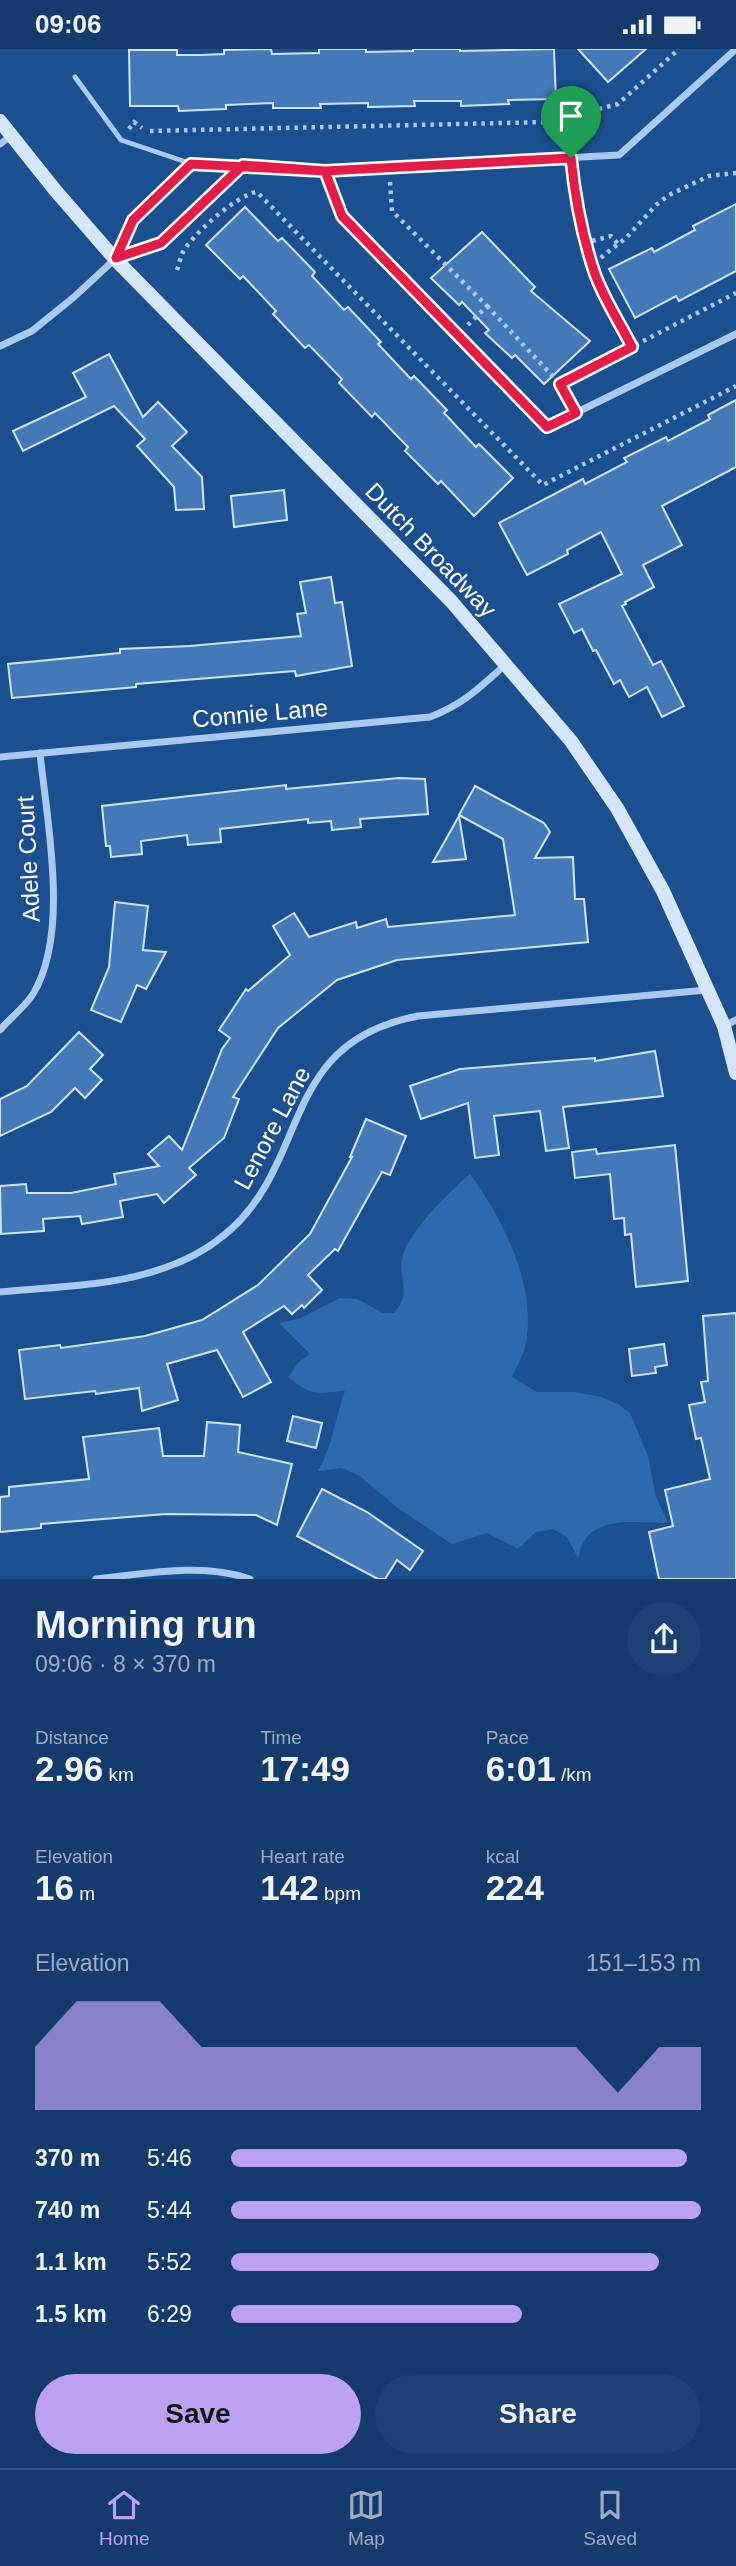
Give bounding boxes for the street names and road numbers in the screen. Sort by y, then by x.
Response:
street label: Dutch Broadway [360,477,502,623]
street label: Connie Lane [191,694,329,732]
street label: Adele Court [11,795,45,923]
street label: Lenore Lane [228,1062,316,1194]

